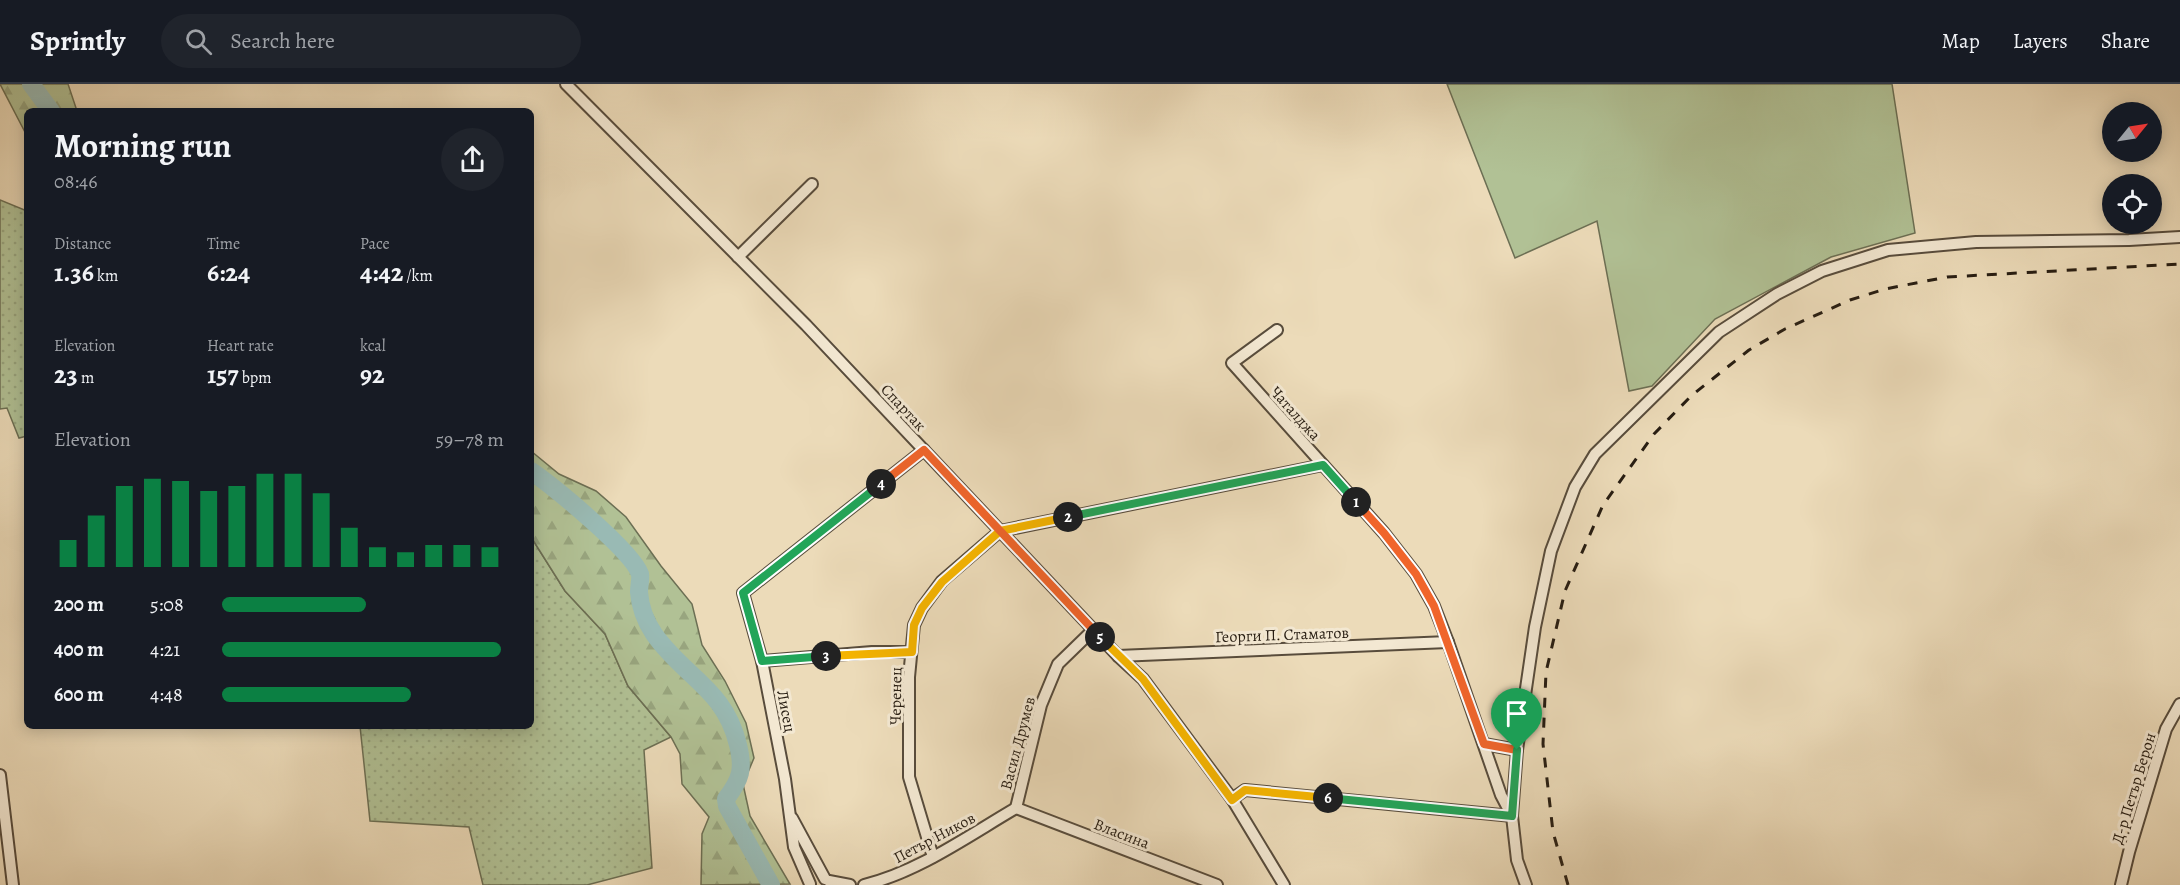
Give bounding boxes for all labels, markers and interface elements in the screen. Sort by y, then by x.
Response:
search box [161,14,581,68]
text: Sprintly [30,22,125,60]
icon: search [182,25,215,58]
text: Search here [230,26,335,56]
text: Map [1941,27,1980,55]
text: Layers [2013,27,2068,55]
text: Share [2101,27,2150,55]
north arrow [2102,102,2162,162]
map controls [2102,102,2162,234]
text: Morning run [54,123,231,168]
button: share [441,128,504,191]
text: 08:46 [54,168,97,195]
button: locate [2102,174,2162,234]
text: Distance [54,233,111,255]
text: Time [207,233,240,255]
text: Pace [360,233,390,255]
text: 1.36 [54,255,94,290]
text: 6:24 [207,255,250,290]
text: 4:42 [360,255,403,290]
text: km [94,265,118,287]
text: /km [403,265,433,287]
text: Elevation [54,335,115,357]
text: Heart rate [207,335,274,357]
text: kcal [360,335,386,357]
text: 23 [54,357,78,392]
text: 157 [207,357,239,392]
text: 92 [360,357,385,392]
text: m [78,367,94,389]
text: bpm [239,367,272,389]
street label: Спартак [876,379,931,436]
street label: Чаталджа [1265,382,1326,446]
text: Elevation [54,426,131,453]
text: 59–78 m [435,426,504,453]
pin: 4 [866,469,896,499]
text: 4 [877,473,885,495]
pin: 1 [1341,487,1371,517]
text: 1 [1353,491,1359,513]
pin: 2 [1053,502,1083,532]
text: 2 [1064,506,1072,528]
text: 200 m [54,591,104,618]
text: 5:08 [150,591,184,618]
pin: 5 [1085,622,1115,652]
street label: Георги П. Стаматов [1215,622,1349,648]
text: 5 [1097,626,1103,648]
text: 400 m [54,636,104,663]
text: 4:21 [150,636,180,663]
pin: 3 [811,641,841,671]
text: 3 [823,645,829,667]
street label: Черенец [884,667,908,725]
text: 600 m [54,681,104,708]
text: 4:48 [150,681,183,708]
street label: Лисец [771,688,801,734]
pin [1491,688,1542,750]
street label: Васил Друмев [995,694,1041,792]
icon: arrive [1500,697,1533,730]
street label: Д-р Петър Берон [2107,730,2161,847]
pin: 6 [1313,783,1343,813]
text: 6 [1324,787,1332,809]
street label: Петър Ников [890,807,979,869]
street label: Власина [1091,813,1153,855]

